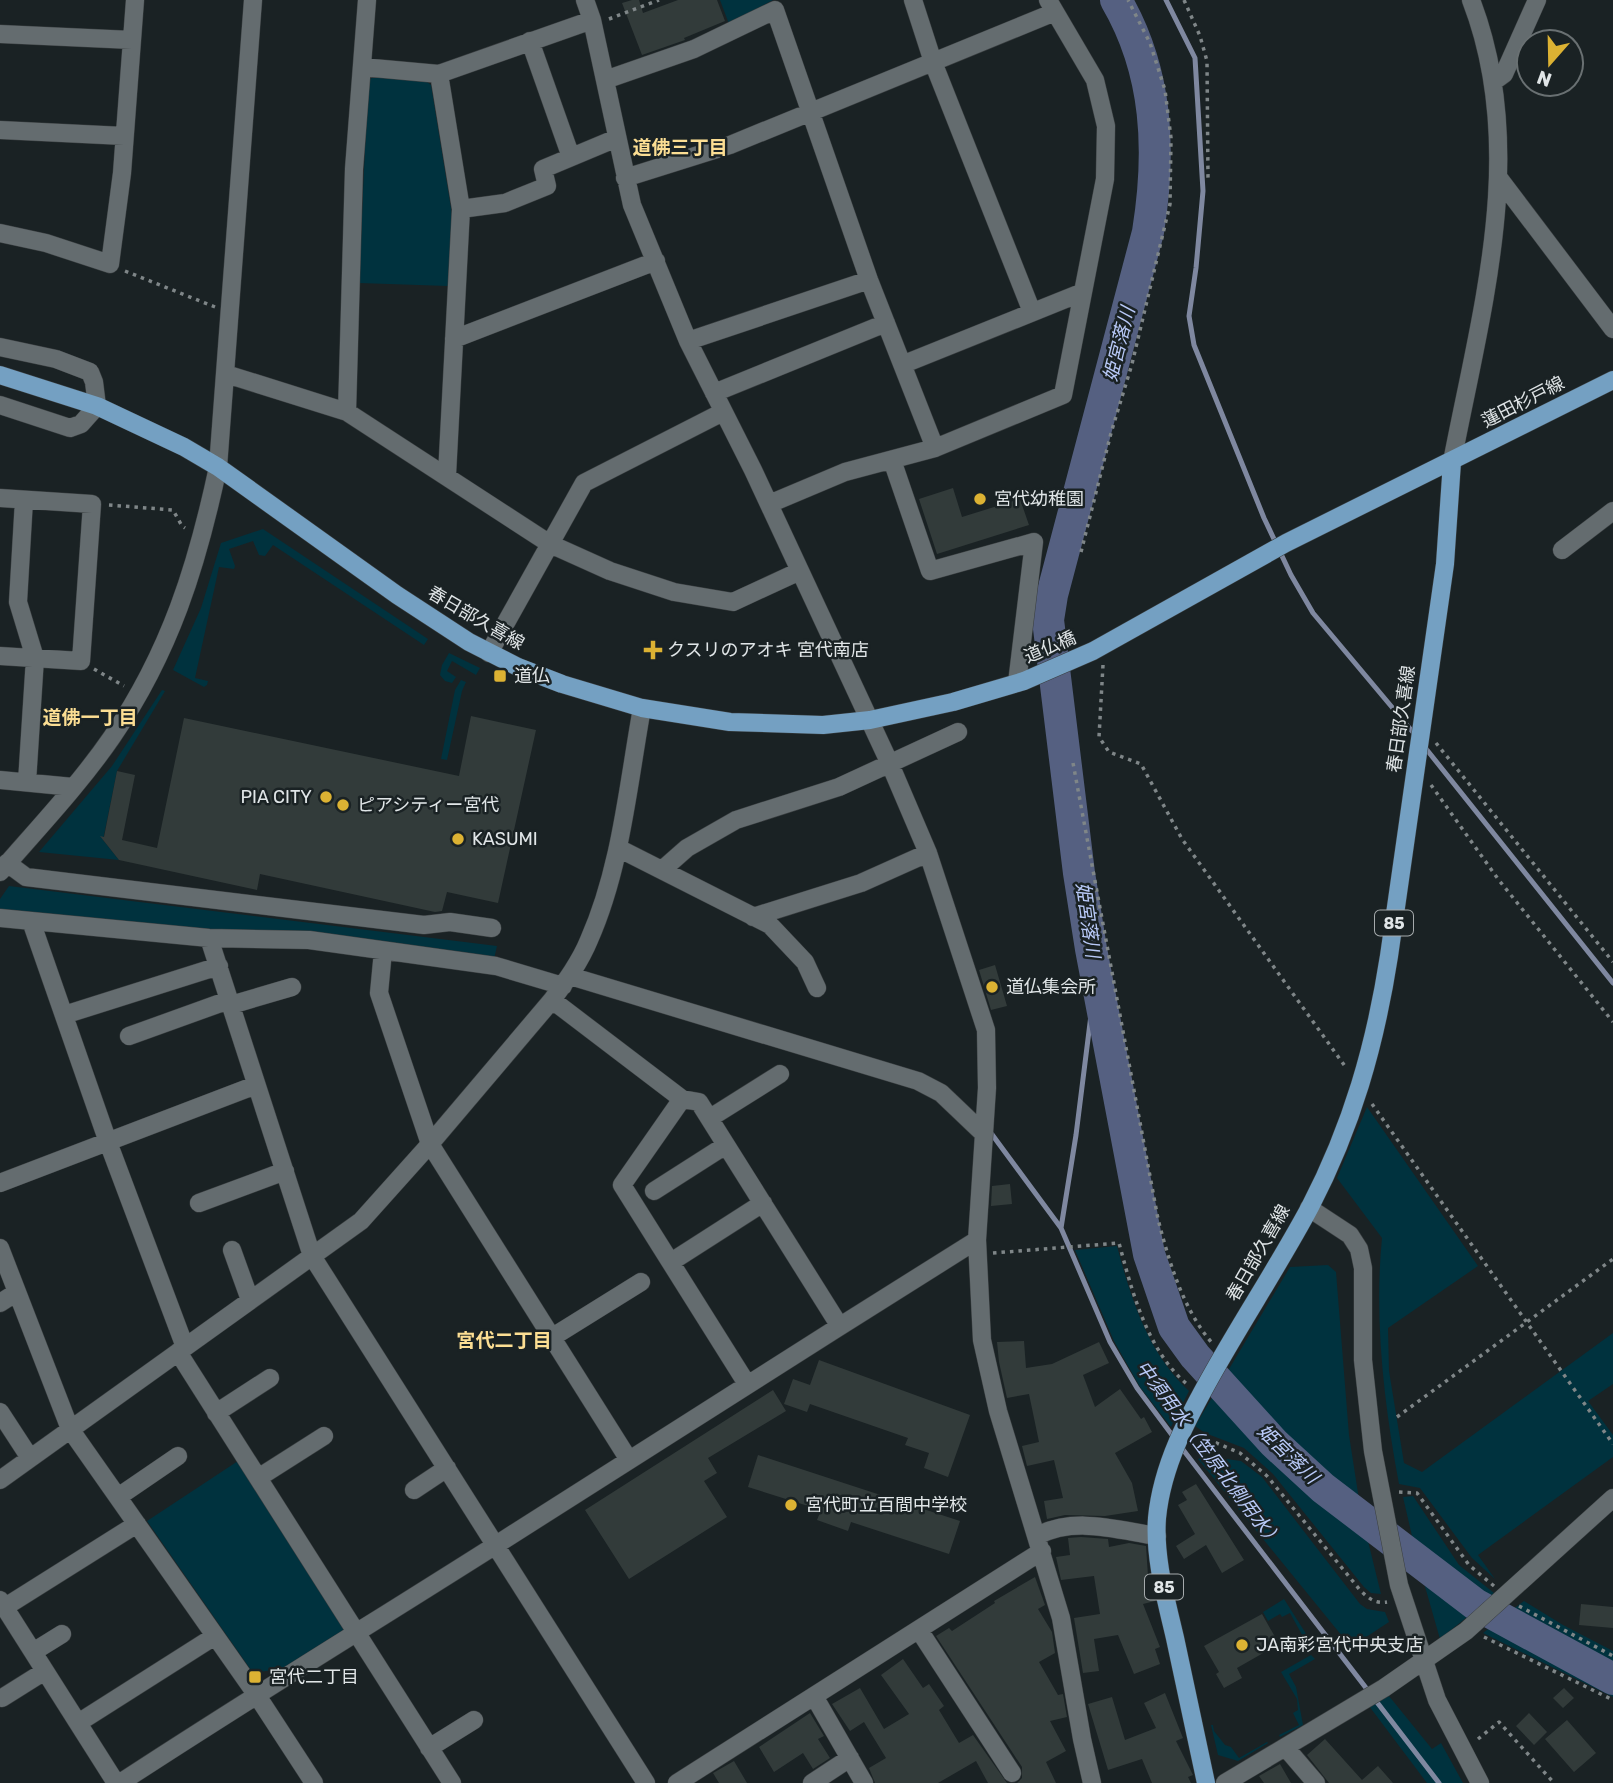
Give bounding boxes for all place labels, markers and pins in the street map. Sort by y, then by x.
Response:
place label: 宮代幼稚園 [994,488,1084,510]
marker: 宮代幼稚園 [972,491,988,507]
place label: クスリのアオキ 宮代南店 [667,639,869,661]
marker: クスリのアオキ 宮代南店 [645,642,661,658]
place label: 道仏 [514,665,550,687]
marker: 道仏 [492,668,508,684]
place label: PIA CITY [241,786,312,808]
marker: PIA CITY [318,789,334,805]
place label: ピアシティー宮代 [357,794,499,816]
marker: ピアシティー宮代 [335,797,351,813]
place label: KASUMI [472,828,538,850]
marker: KASUMI [450,831,466,847]
place label: 道仏集会所 [1006,976,1096,998]
marker: 道仏集会所 [984,979,1000,995]
place label: 宮代町立百間中学校 [805,1494,967,1516]
marker: 宮代町立百間中学校 [783,1497,799,1513]
place label: JA南彩宮代中央支店 [1256,1634,1423,1656]
marker: JA南彩宮代中央支店 [1234,1637,1250,1653]
place label: 宮代二丁目 [269,1666,359,1688]
marker: 宮代二丁目 [247,1669,263,1685]

